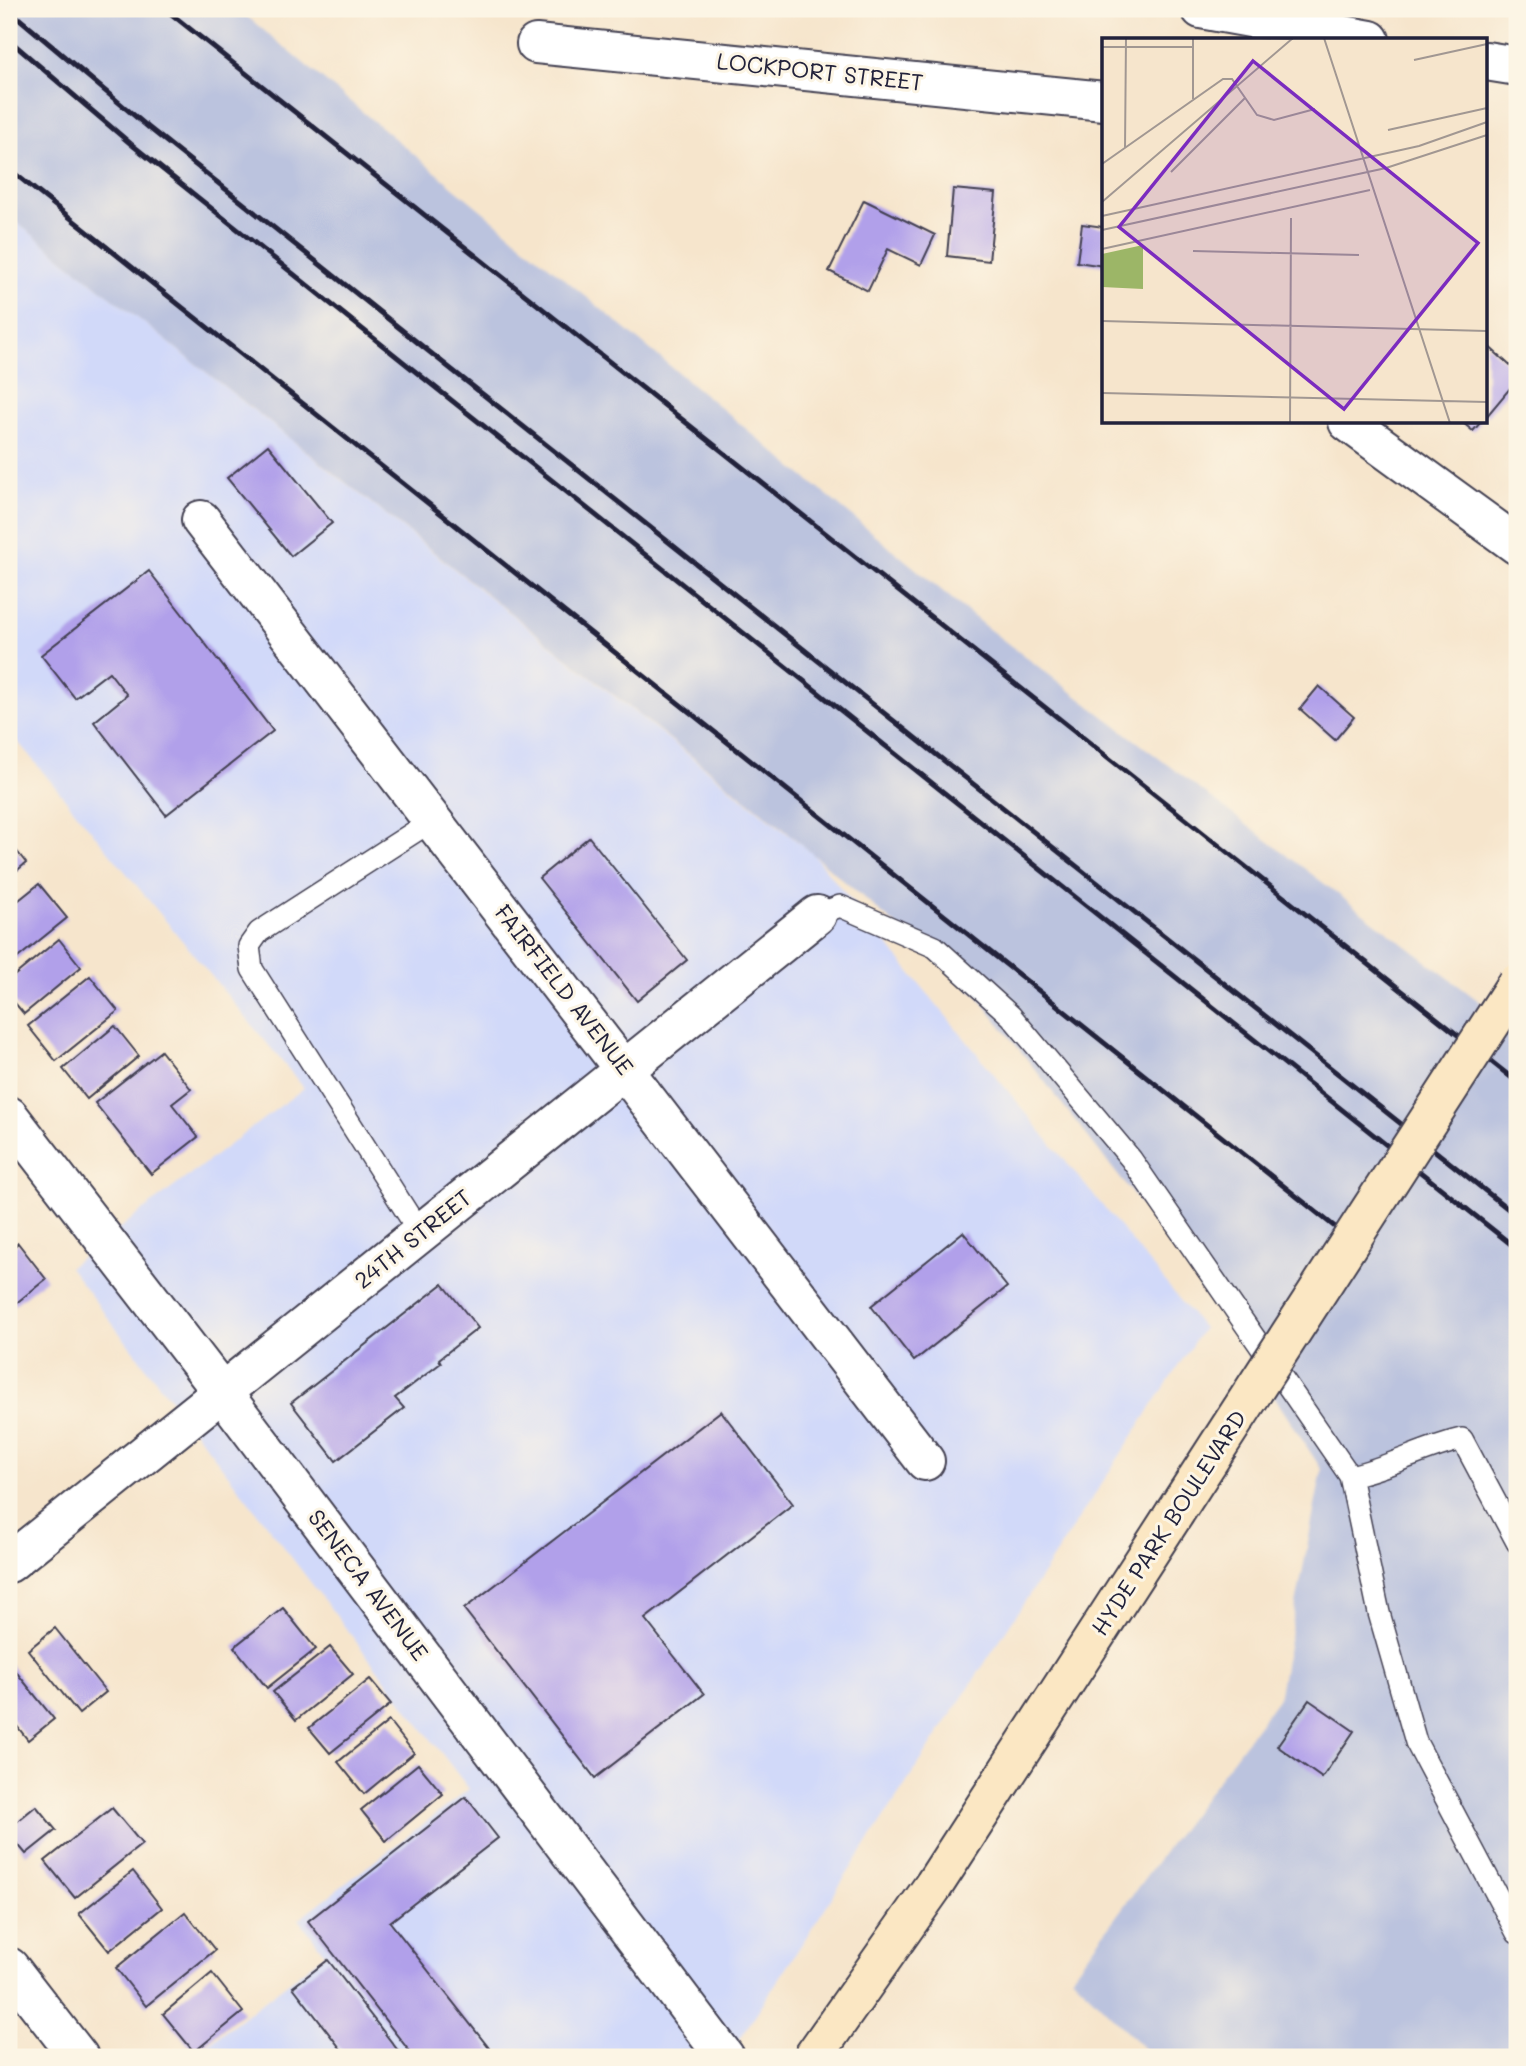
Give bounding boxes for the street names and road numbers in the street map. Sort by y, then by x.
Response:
street label: LOCKPORT STREET [715,45,925,97]
street label: FAIRFIELD AVENUE [489,898,641,1081]
street label: 24TH STREET [348,1182,477,1295]
street label: HYDE PARK BOULEVARD [1084,1404,1252,1641]
street label: SENECA AVENUE [302,1503,436,1666]

